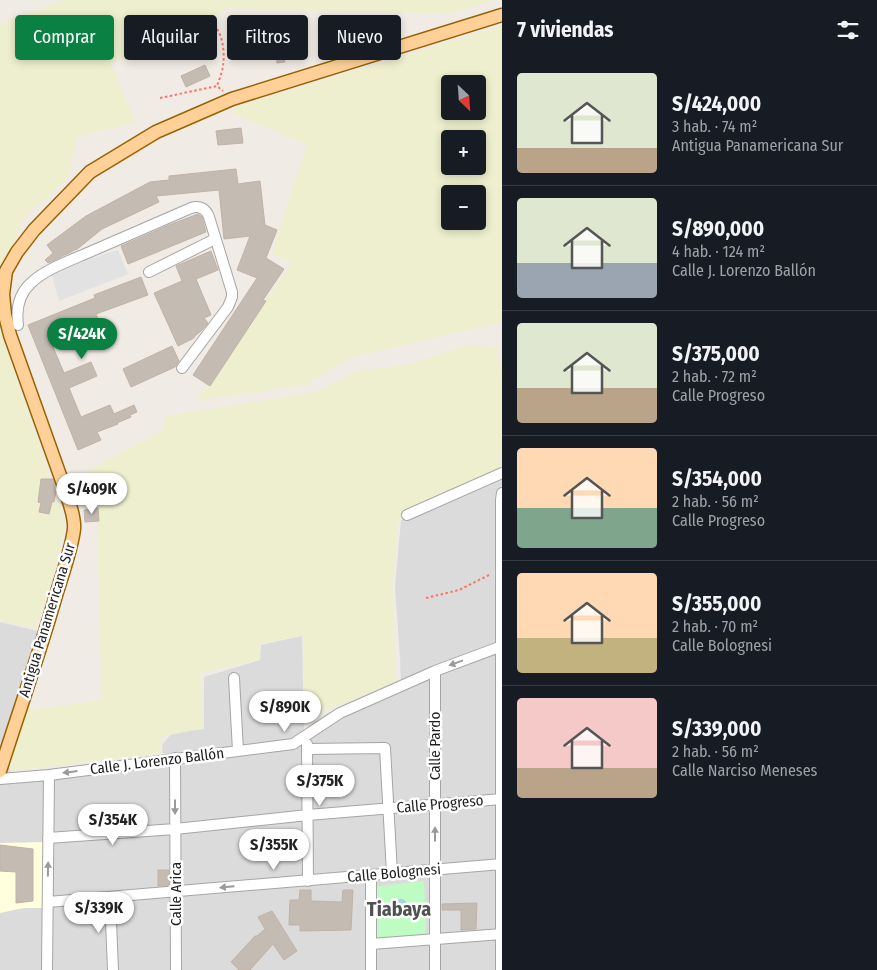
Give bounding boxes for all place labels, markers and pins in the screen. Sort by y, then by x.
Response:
pin: S/424K [41,318,123,360]
pin: S/409K [51,472,133,515]
pin: S/890K [244,690,326,733]
pin: S/375K [279,764,361,807]
pin: S/354K [72,804,154,846]
pin: S/355K [233,828,315,871]
pin: S/339K [58,892,140,934]

